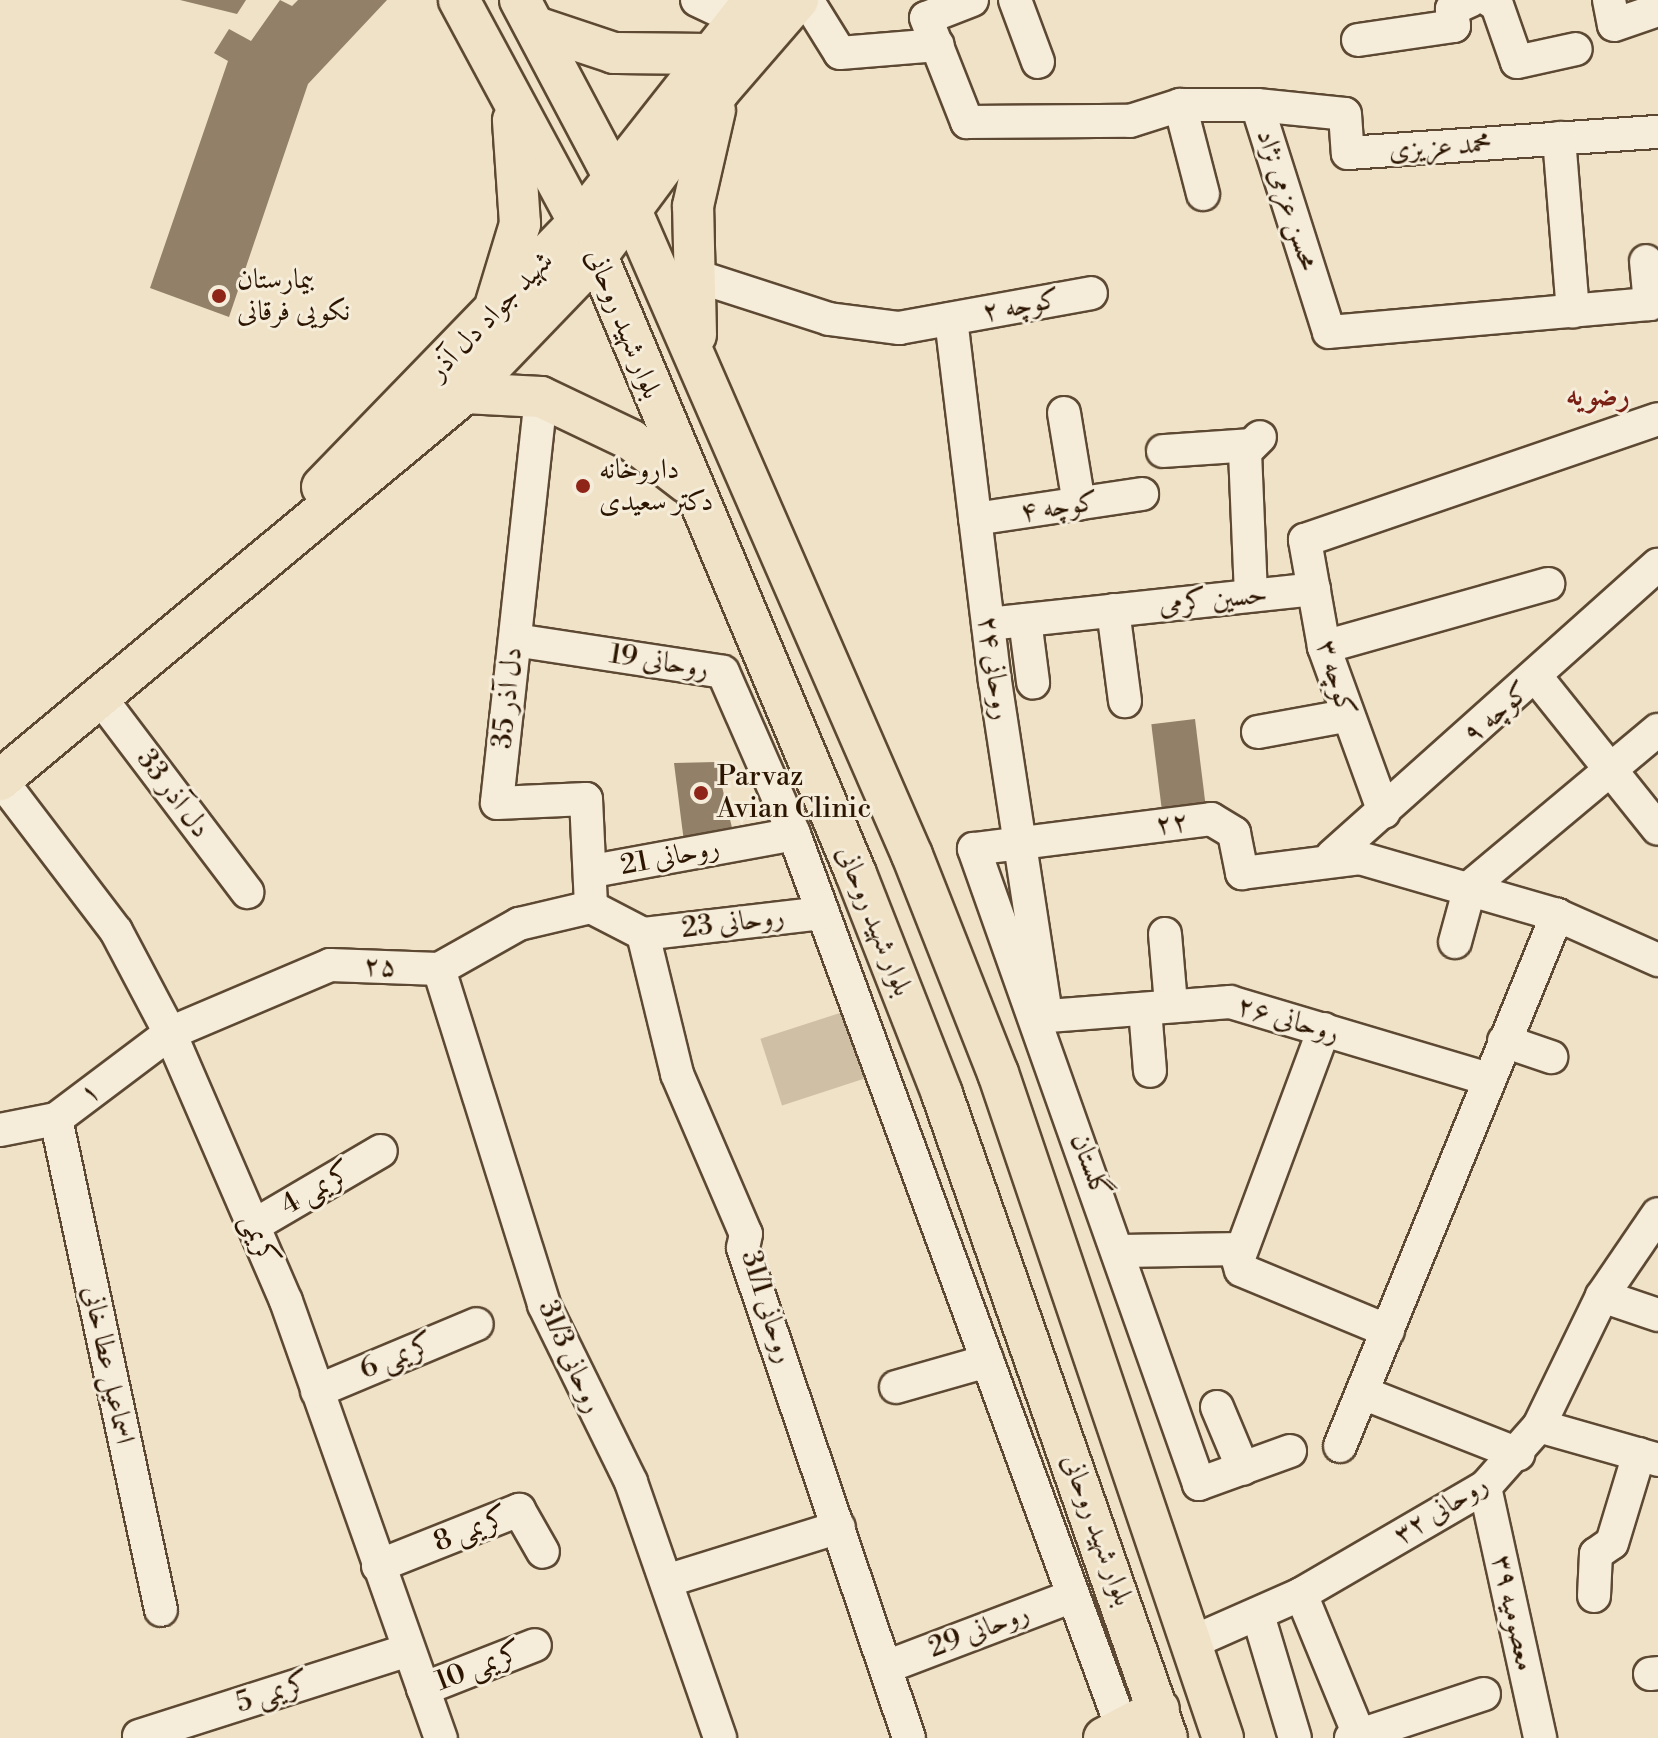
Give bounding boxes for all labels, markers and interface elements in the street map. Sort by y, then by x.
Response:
street label: محسن عزمی نژاد [1248,125,1326,275]
street label: محمد عزیزی [1387,127,1493,167]
street label: بلوار شهید روحانی [578,244,668,404]
street label: شهید جواد دل آذر [421,245,561,387]
place label: بیمارستان نکویی فرقانی [237,263,350,329]
street label: کوچه ۲ [980,282,1062,330]
marker: بیمارستان نکویی فرقانی [208,285,230,307]
district label: رضویه [1566,378,1630,414]
place label: داروخانه دکتر سعیدی [599,453,713,519]
marker: داروخانه دکتر سعیدی [574,477,592,495]
street label: کوچه ۴ [1018,485,1100,529]
street label: حسین کرمی [1157,578,1269,622]
street label: روحانی ۲۴ [970,614,1018,722]
street label: کوچه ۳ [1309,636,1363,720]
street label: روحانی 19 [607,638,711,686]
street label: دل آذر 35 [486,646,530,750]
street label: کوچه ۹ [1457,675,1537,751]
street label: دل آذر 33 [129,743,217,845]
place label: Parvaz Avian Clinic [717,760,872,826]
marker: Parvaz Avian Clinic [692,784,710,802]
street label: ۲۲ [1154,805,1190,843]
street label: روحانی 21 [617,831,723,883]
street label: بلوار شهید روحانی [829,841,919,1001]
street label: روحانی 23 [680,900,786,946]
street label: ۲۵ [363,950,397,984]
street label: روحانی ۲۶ [1233,989,1343,1051]
street label: ۱ [73,1075,107,1111]
street label: گلستان [1062,1129,1118,1203]
street label: کریمی 4 [275,1155,359,1223]
street label: کریمی [233,1208,285,1272]
street label: روحانی 31/1 [733,1246,801,1368]
street label: اسماعیل عطا خانی [75,1283,141,1447]
street label: روحانی 31/3 [530,1295,610,1419]
street label: کریمی 6 [355,1327,439,1387]
street label: بلوار شهید روحانی [1054,1450,1140,1610]
street label: روحانی ۳۲ [1388,1468,1494,1552]
street label: کریمی 8 [429,1500,513,1560]
street label: معصومیه ۳۹ [1484,1552,1542,1674]
street label: روحانی 29 [924,1597,1034,1665]
street label: کریمی 10 [431,1635,527,1699]
street label: کریمی 5 [232,1665,314,1721]

